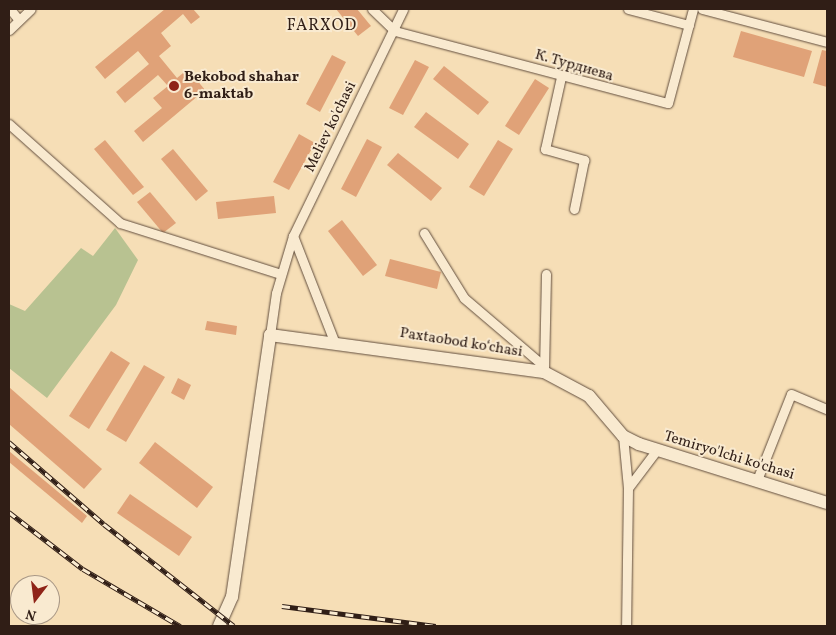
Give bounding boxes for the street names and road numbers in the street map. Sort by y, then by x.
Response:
street label: К. Турдиева [532,46,616,86]
street label: Meliev ko'chasi [301,79,361,175]
street label: Paxtaobod ko‘chasi [398,324,524,362]
street label: Temiryo'lchi ko'chasi [662,428,796,484]

